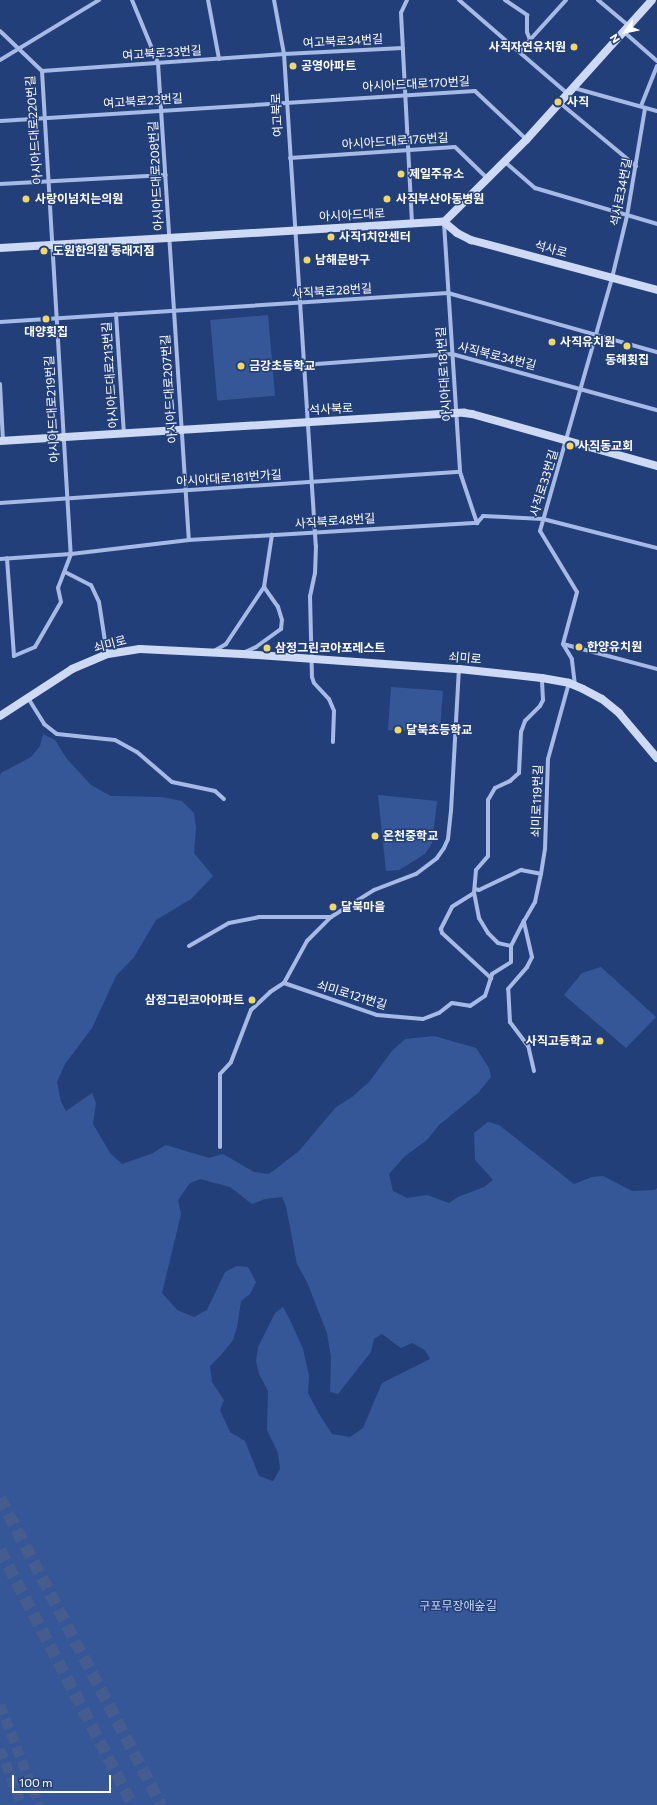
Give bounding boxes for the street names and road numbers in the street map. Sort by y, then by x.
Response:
street label: 여고북로34번길 [303,32,383,50]
street label: 여고북로33번길 [122,43,202,63]
street label: 아시아드대로170번길 [362,74,470,94]
street label: 아시아드대로220번길 [23,75,45,185]
street label: 여고북로23번길 [103,91,183,111]
street label: 여고북로 [269,93,285,137]
street label: 아시아드대로208번길 [146,121,166,231]
street label: 아시아드대로176번길 [341,130,449,152]
street label: 석사로34번길 [607,157,635,227]
street label: 아시아드대로 [319,206,385,224]
street label: 석사로 [533,238,569,260]
street label: 사직북로28번길 [292,281,372,301]
street label: 아시아드대로213번길 [99,321,121,429]
street label: 아시아대로181번길 [434,326,454,422]
street label: 아시아드대로207번길 [158,334,180,444]
street label: 사직북로34번길 [456,339,538,373]
street label: 아시아드대로219번길 [42,355,62,463]
street label: 석사북로 [309,401,353,417]
street label: 사직로33번길 [527,448,561,518]
street label: 아시아대로181번가길 [176,467,282,489]
street label: 사직북로48번길 [294,511,376,531]
street label: 쇠미로 [92,633,128,655]
street label: 쇠미로 [448,649,482,667]
street label: 쇠미로119번길 [529,764,545,838]
street label: 쇠미로121번길 [315,978,389,1012]

